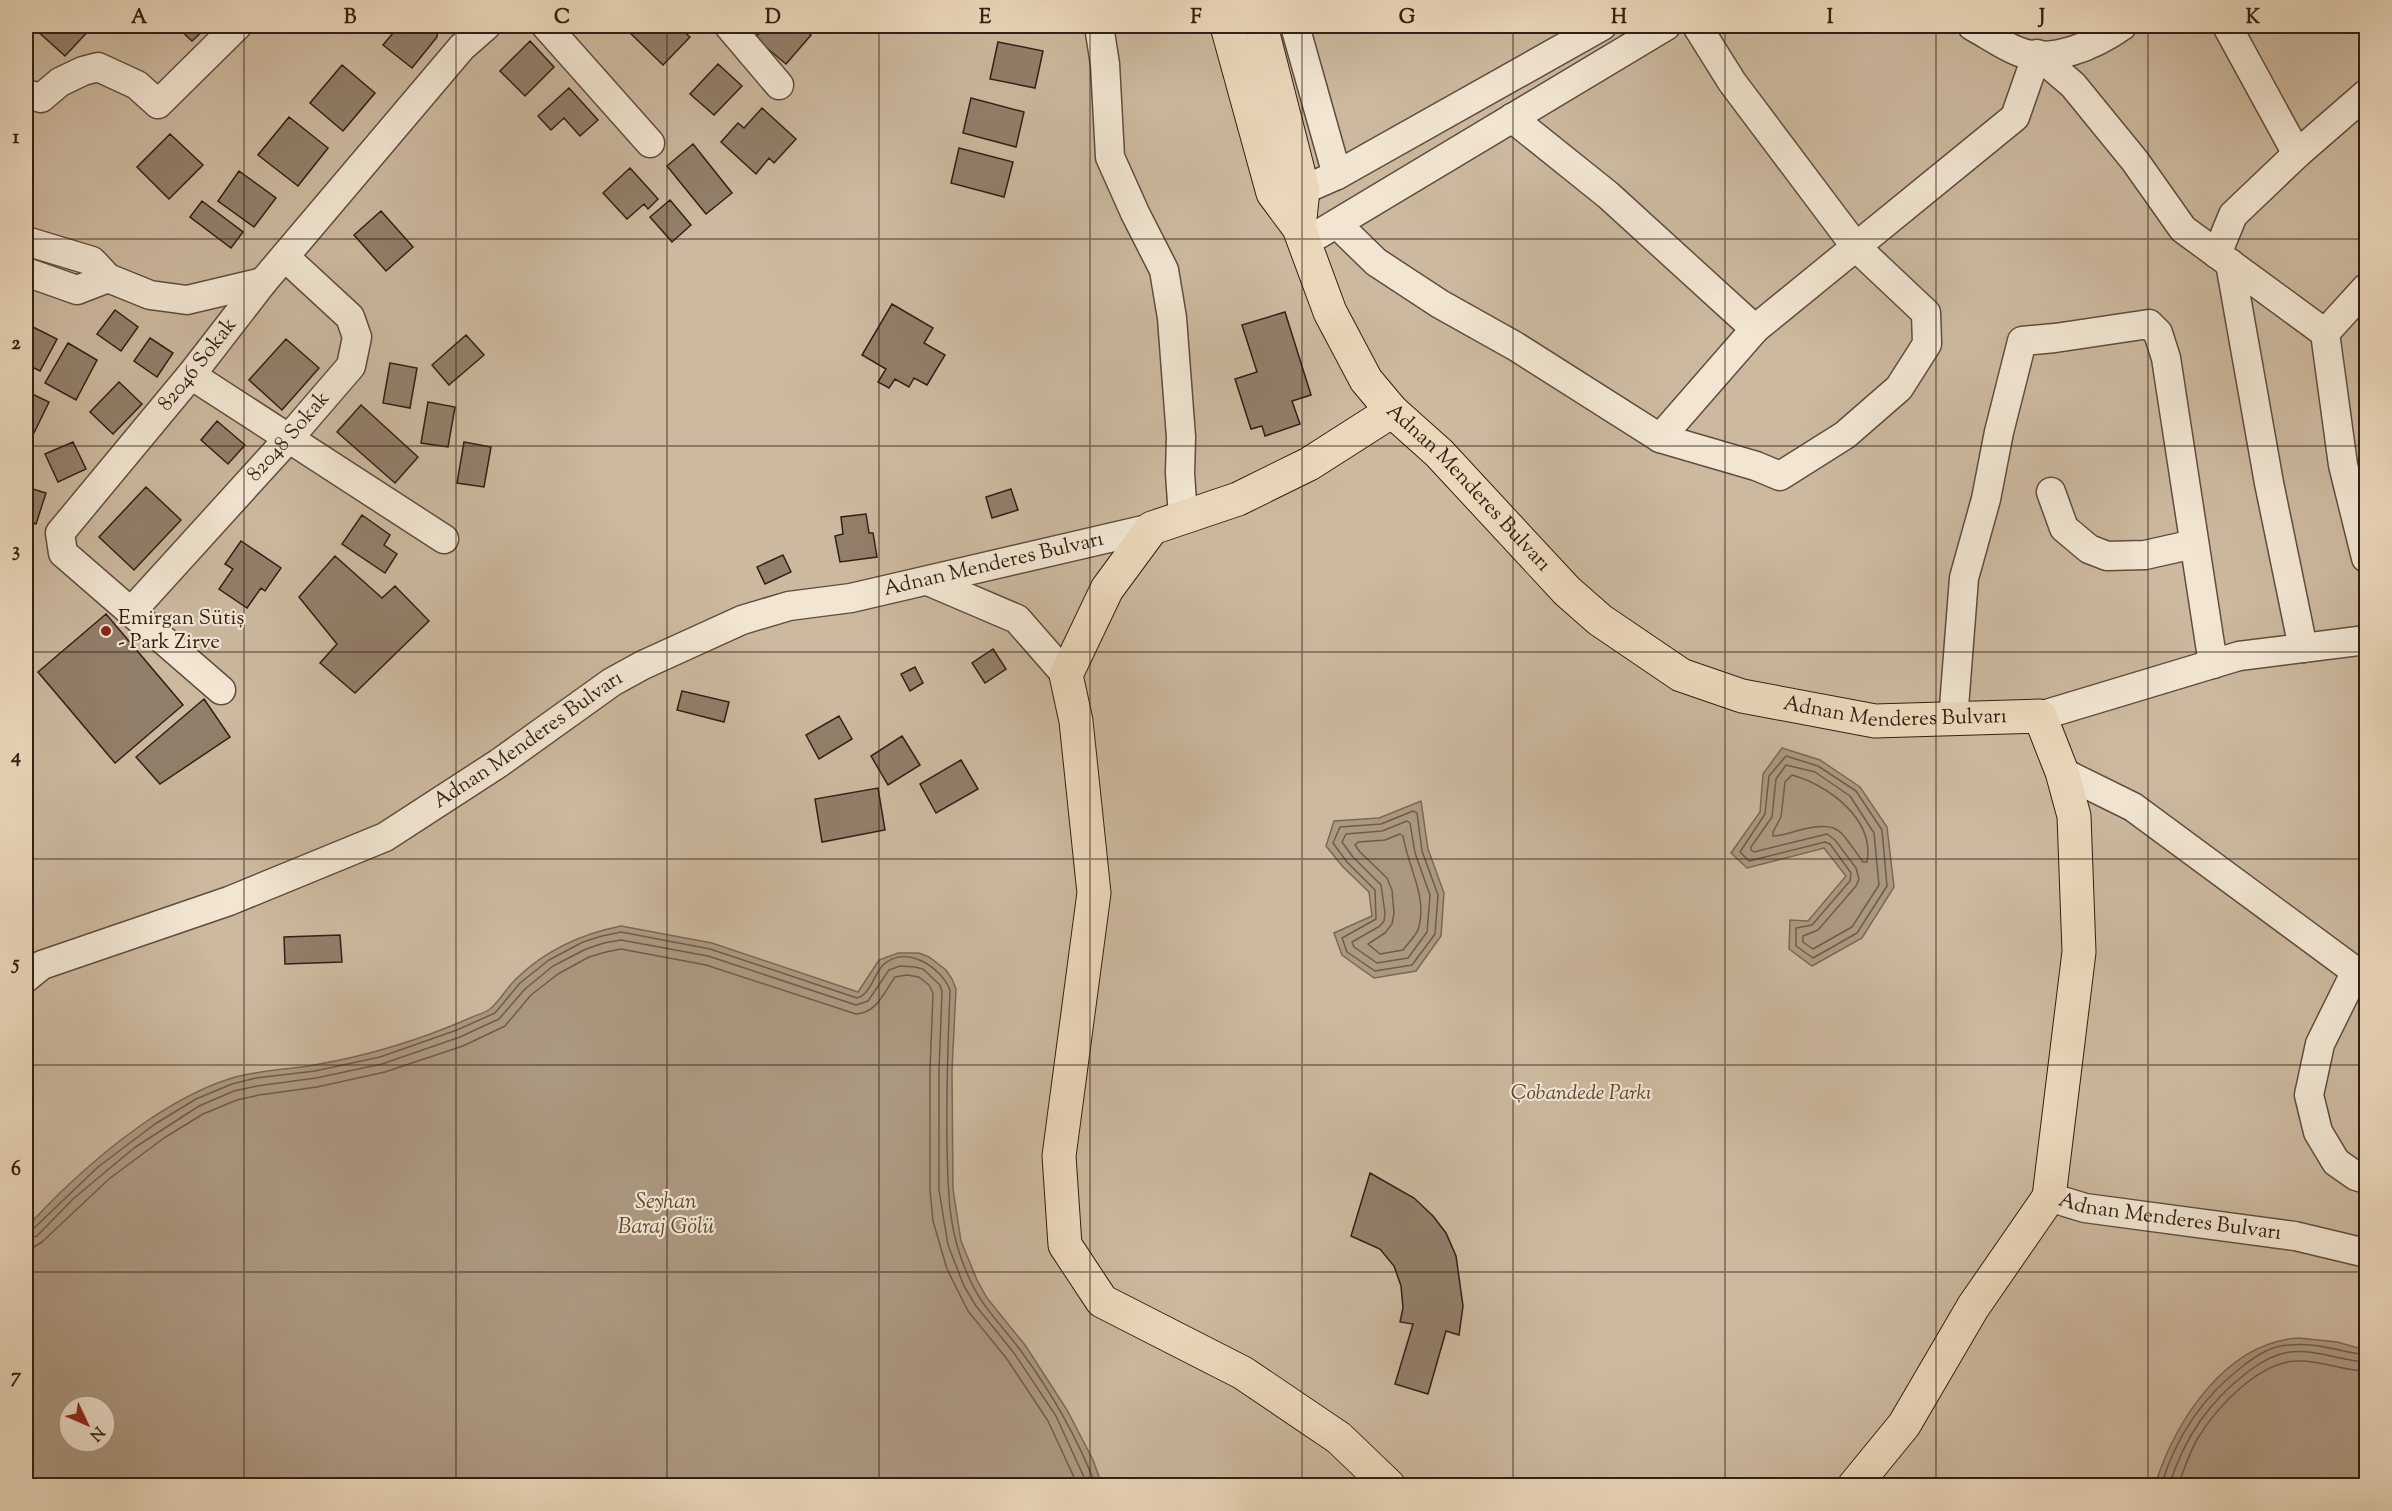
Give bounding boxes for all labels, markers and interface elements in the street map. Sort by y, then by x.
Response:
text: A [131,4,148,33]
text: B [344,4,357,33]
text: C [554,4,570,33]
text: D [765,4,781,33]
text: E [979,4,992,33]
text: F [1190,4,1202,33]
text: G [1399,4,1416,33]
text: H [1611,4,1627,33]
text: I [1827,4,1834,33]
text: J [2037,4,2045,33]
text: K [2246,4,2261,33]
text: 1 [13,124,20,153]
street label: 82046 Sokak [152,311,245,418]
text: 2 [11,330,21,359]
street label: 82048 Sokak [241,385,338,489]
street label: Adnan Menderes Bulvarı [1379,397,1557,579]
street label: Adnan Menderes Bulvarı [881,525,1107,605]
text: 3 [12,537,20,566]
place label: Emirgan Sütiş - Park Zirve [118,604,245,658]
marker: Emirgan Sütiş - Park Zirve [99,624,113,638]
street label: Adnan Menderes Bulvarı [428,664,629,817]
street label: Adnan Menderes Bulvarı [1781,689,2007,736]
text: 4 [10,743,21,772]
text: 5 [11,950,20,979]
park label: Çobandede Parkı [1511,1079,1651,1109]
text: 6 [11,1156,21,1185]
street label: Adnan Menderes Bulvarı [2055,1186,2283,1249]
water label: Seyhan Baraj Gölü [618,1187,715,1244]
text: 7 [11,1363,22,1392]
north arrow [57,1394,117,1454]
text: N [83,1420,109,1445]

